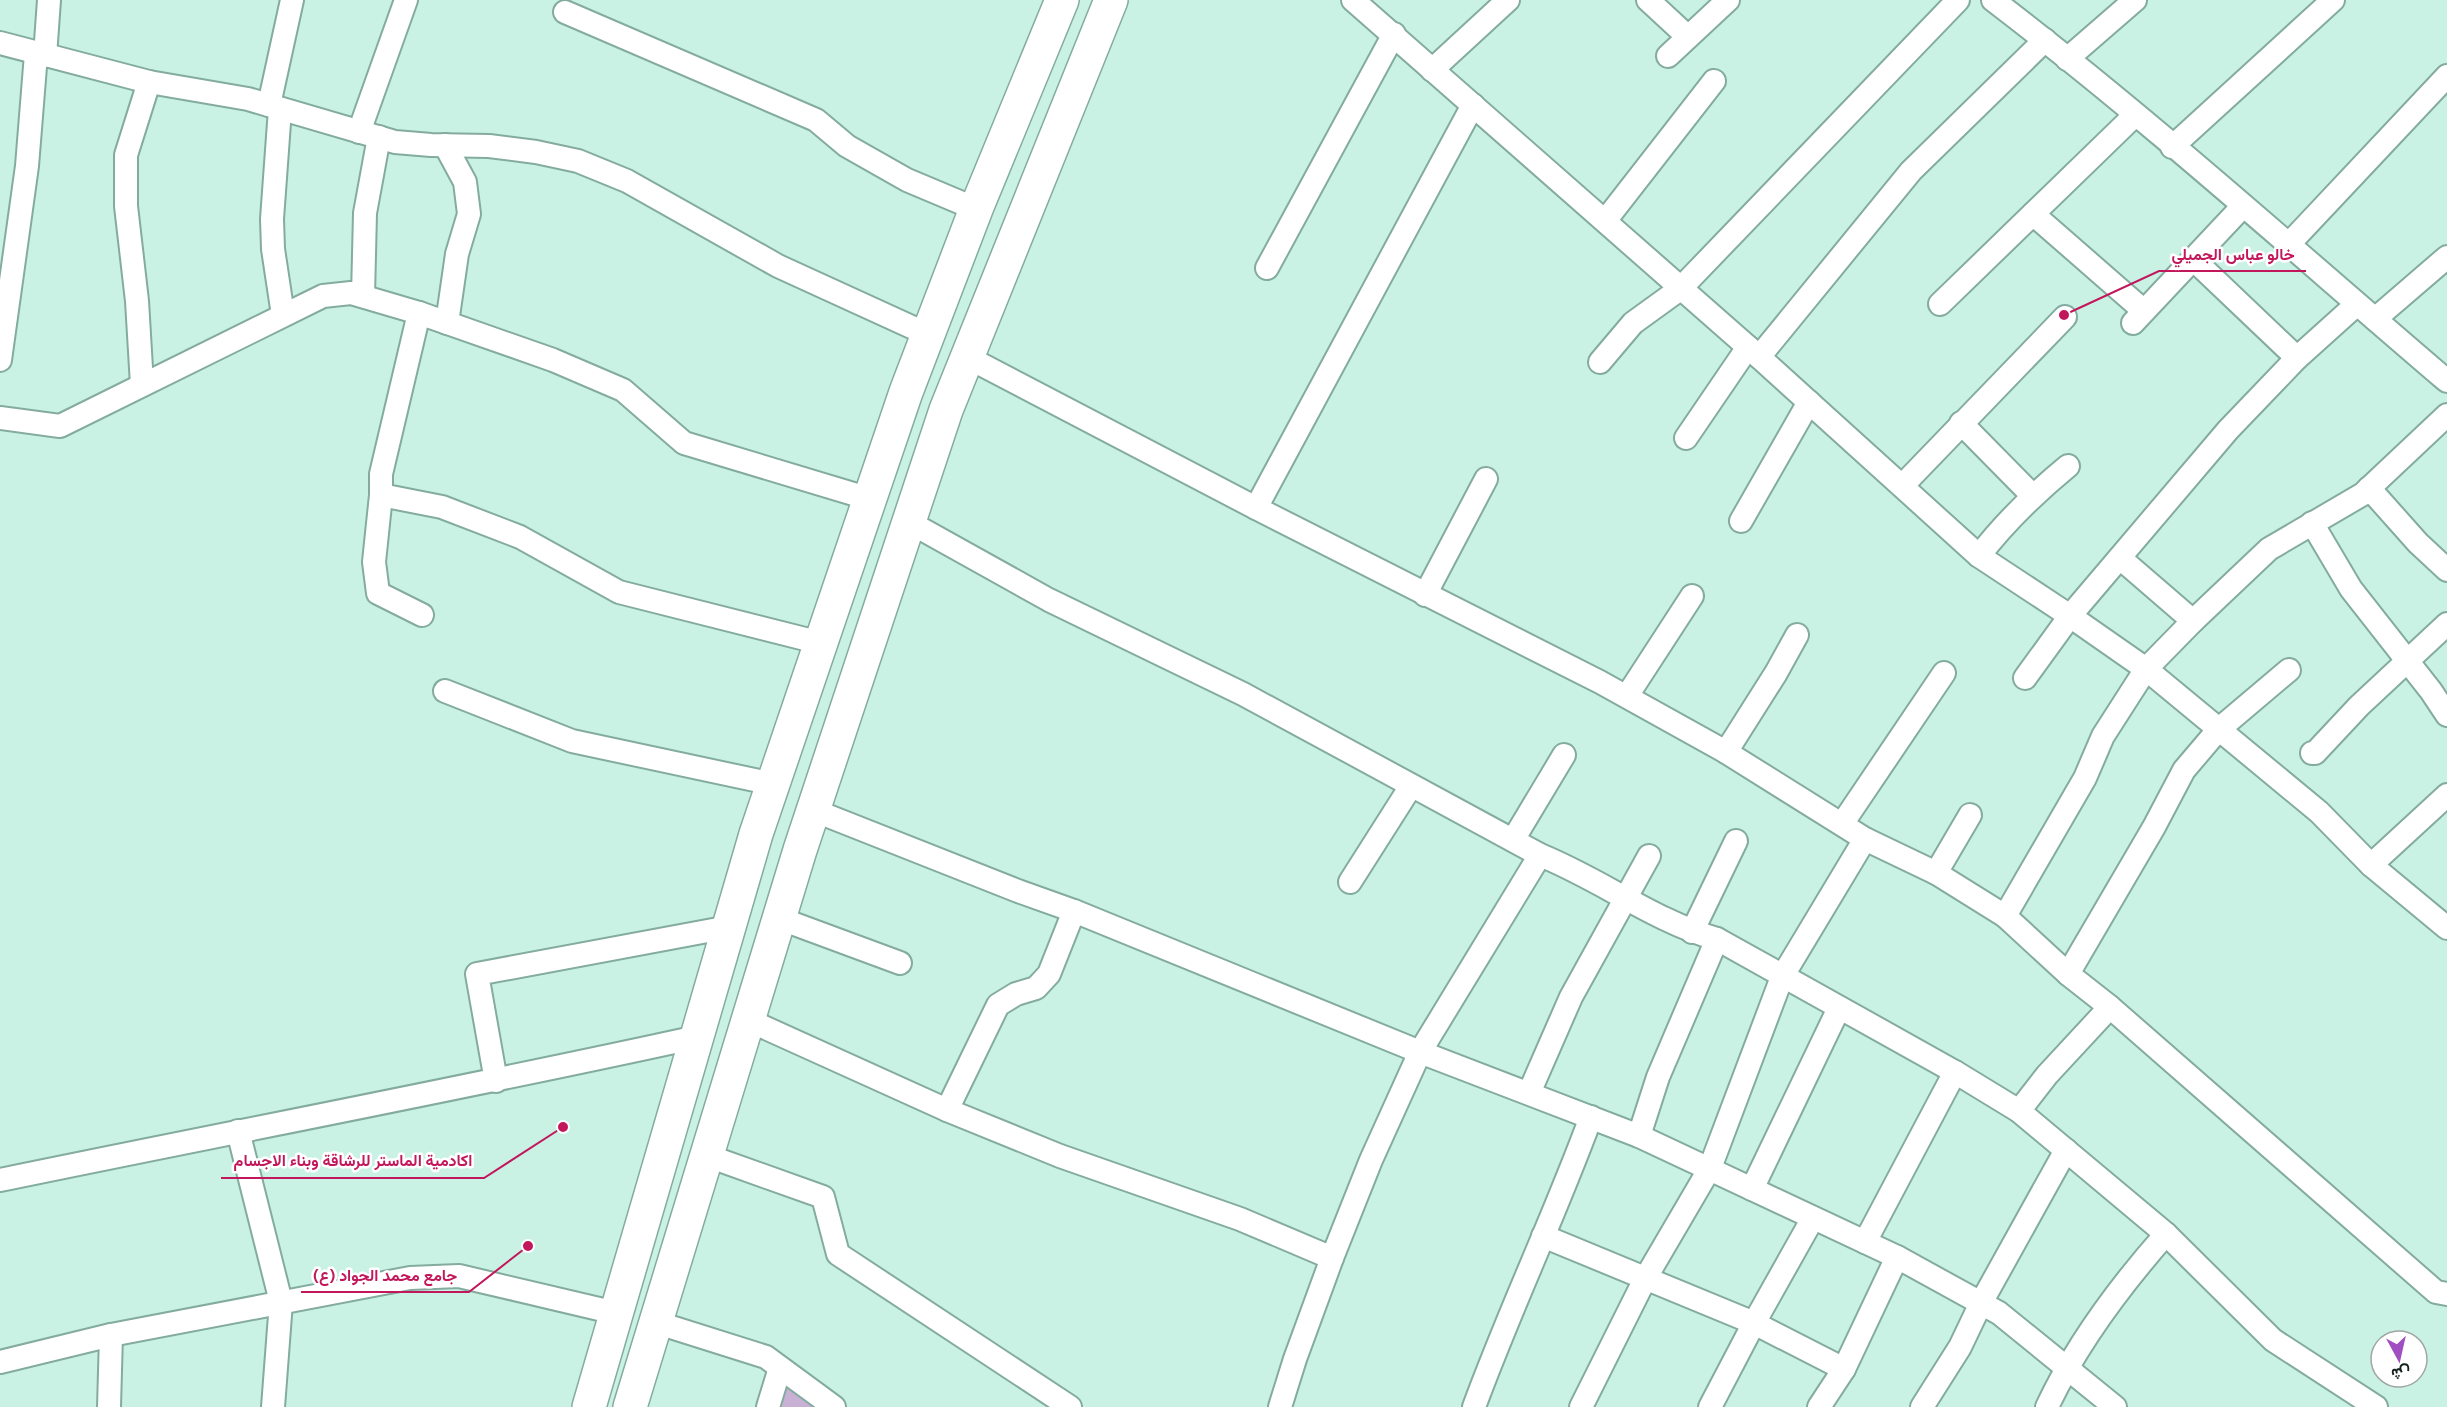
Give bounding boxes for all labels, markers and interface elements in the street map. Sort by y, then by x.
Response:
callout: خالو عباس الجميلي [2159,237,2306,271]
text: خالو عباس الجميلي [2171,245,2295,268]
callout: اكادمية الماستر للرشاقة وبناء الاجسام [221,1144,484,1178]
text: اكادمية الماستر للرشاقة وبناء الاجسام [234,1151,472,1171]
callout: جامع محمد الجواد (ع) [301,1258,469,1292]
text: جامع محمد الجواد (ع) [313,1266,457,1287]
north arrow [2369,1329,2429,1389]
text: ش [2390,1363,2412,1384]

